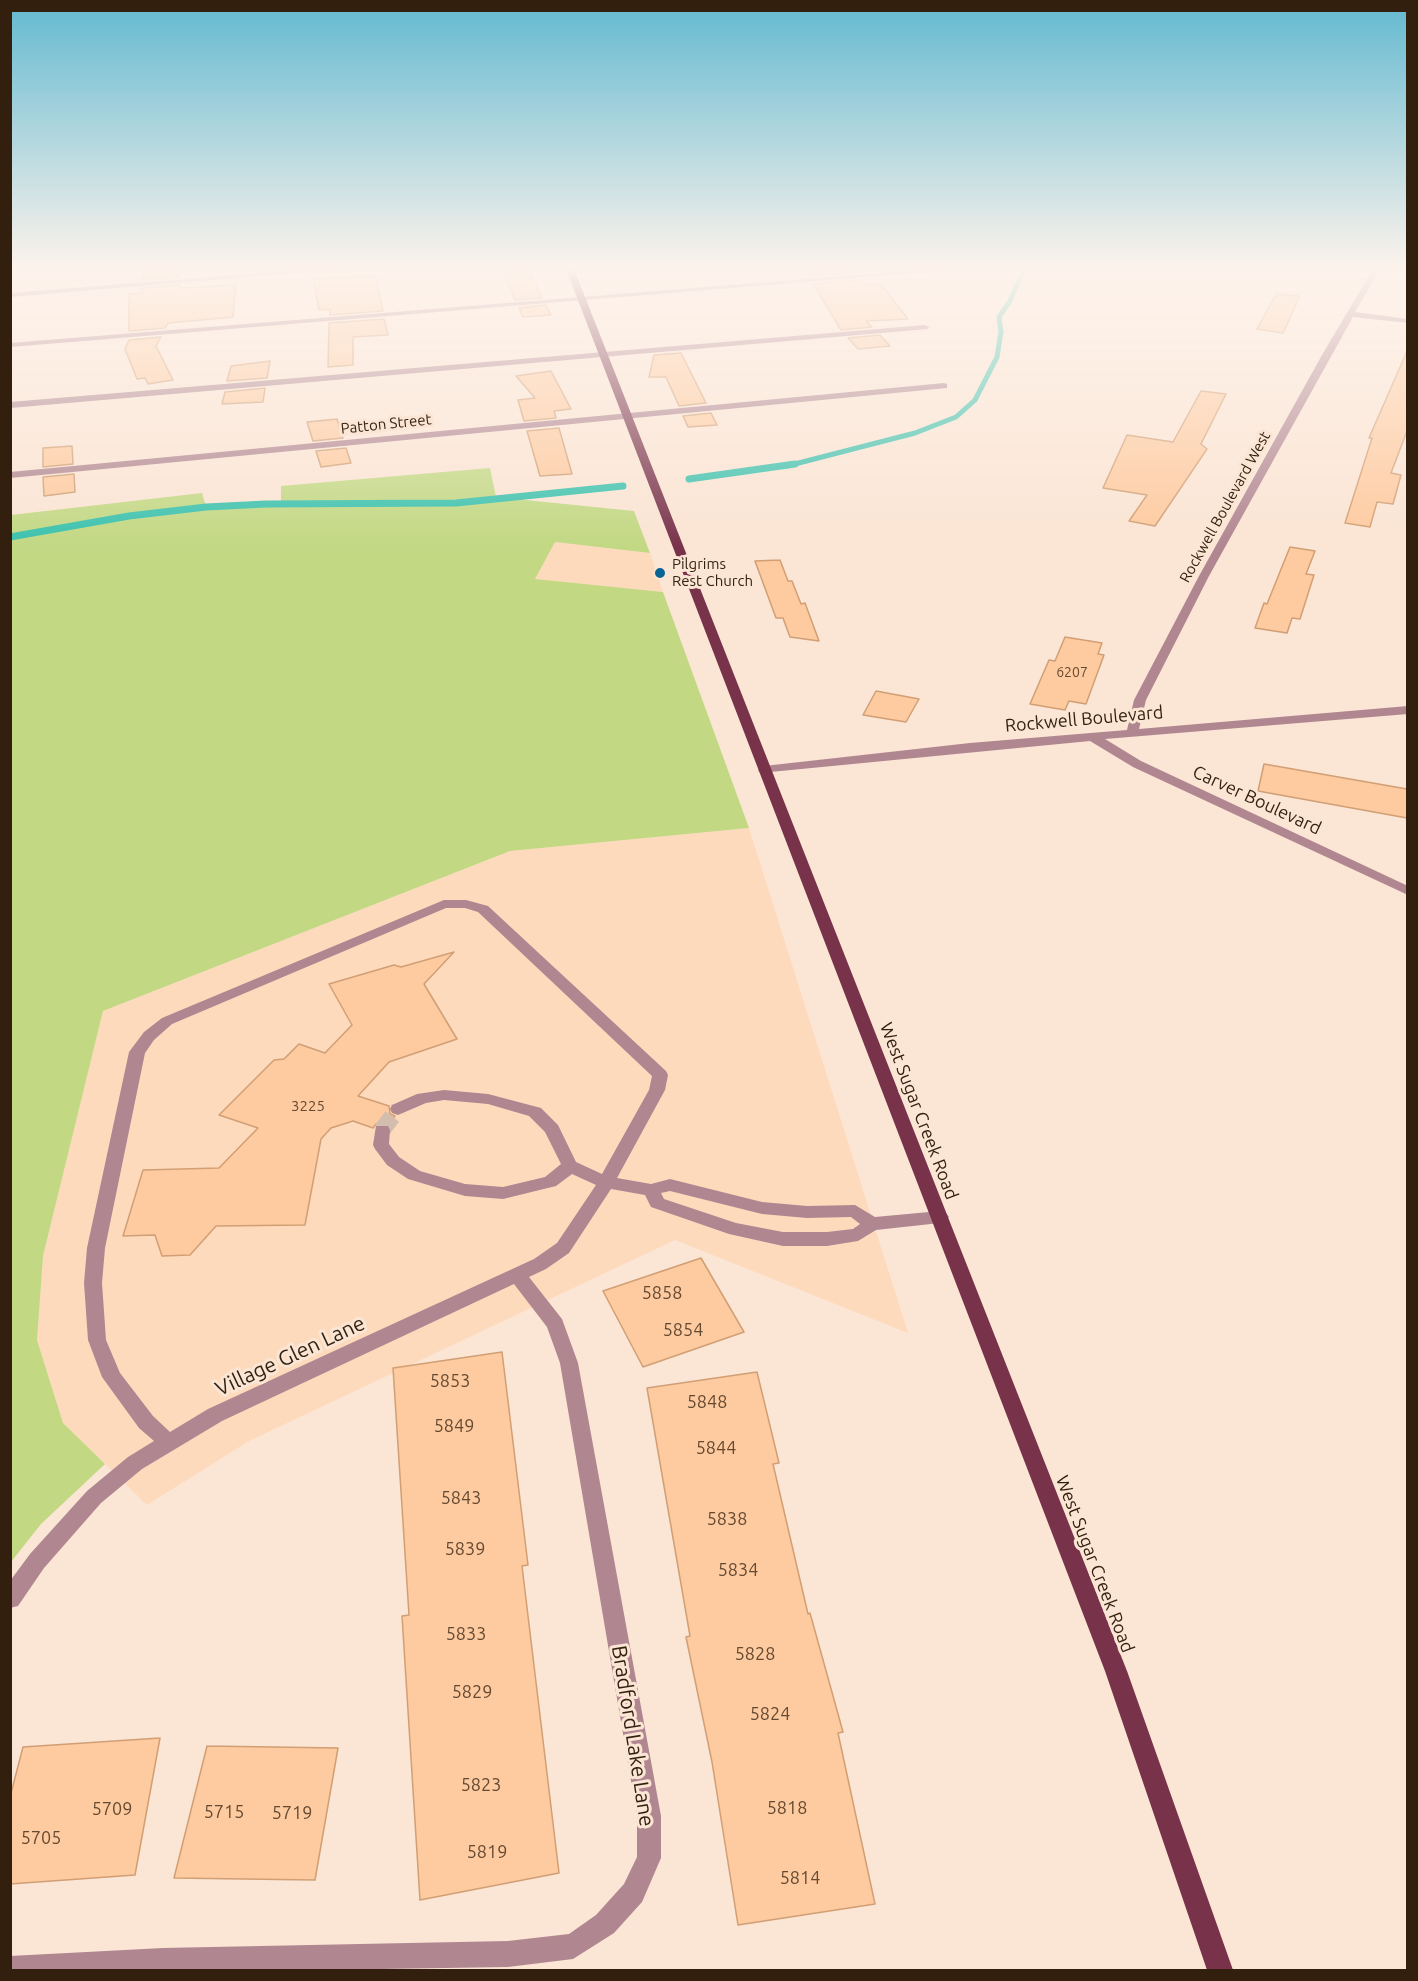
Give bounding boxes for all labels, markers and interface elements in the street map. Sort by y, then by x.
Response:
street label: Patton Street [340,410,432,438]
street label: Rockwell Boulevard West [1176,428,1274,586]
place label: Pilgrims Rest Church [672,555,753,590]
marker: Pilgrims Rest Church [653,566,667,580]
house number: 6207 [1056,664,1088,680]
street label: Rockwell Boulevard [1004,701,1164,737]
street label: Carver Boulevard [1189,761,1325,839]
street label: West Sugar Creek Road [875,1019,963,1203]
house number: 3225 [291,1097,325,1115]
house number: 5858 [642,1282,682,1304]
street label: Village Glen Lane [211,1310,369,1402]
house number: 5854 [663,1319,703,1341]
house number: 5853 [430,1370,470,1392]
house number: 5848 [687,1391,727,1413]
house number: 5849 [434,1415,474,1437]
house number: 5844 [696,1437,736,1459]
street label: West Sugar Creek Road [1051,1472,1139,1656]
house number: 5843 [441,1487,481,1509]
house number: 5838 [707,1508,747,1530]
house number: 5839 [445,1538,485,1560]
house number: 5834 [718,1559,758,1581]
house number: 5833 [446,1623,486,1645]
house number: 5828 [735,1643,775,1665]
street label: Bradford Lake Lane [606,1644,660,1828]
house number: 5829 [452,1681,492,1703]
house number: 5824 [750,1703,790,1725]
house number: 5823 [461,1774,501,1796]
house number: 5818 [767,1797,807,1819]
house number: 5709 [92,1798,132,1820]
house number: 5715 [204,1801,244,1823]
house number: 5719 [272,1802,312,1824]
house number: 5705 [21,1827,61,1849]
house number: 5819 [467,1841,507,1863]
house number: 5814 [780,1867,820,1889]

